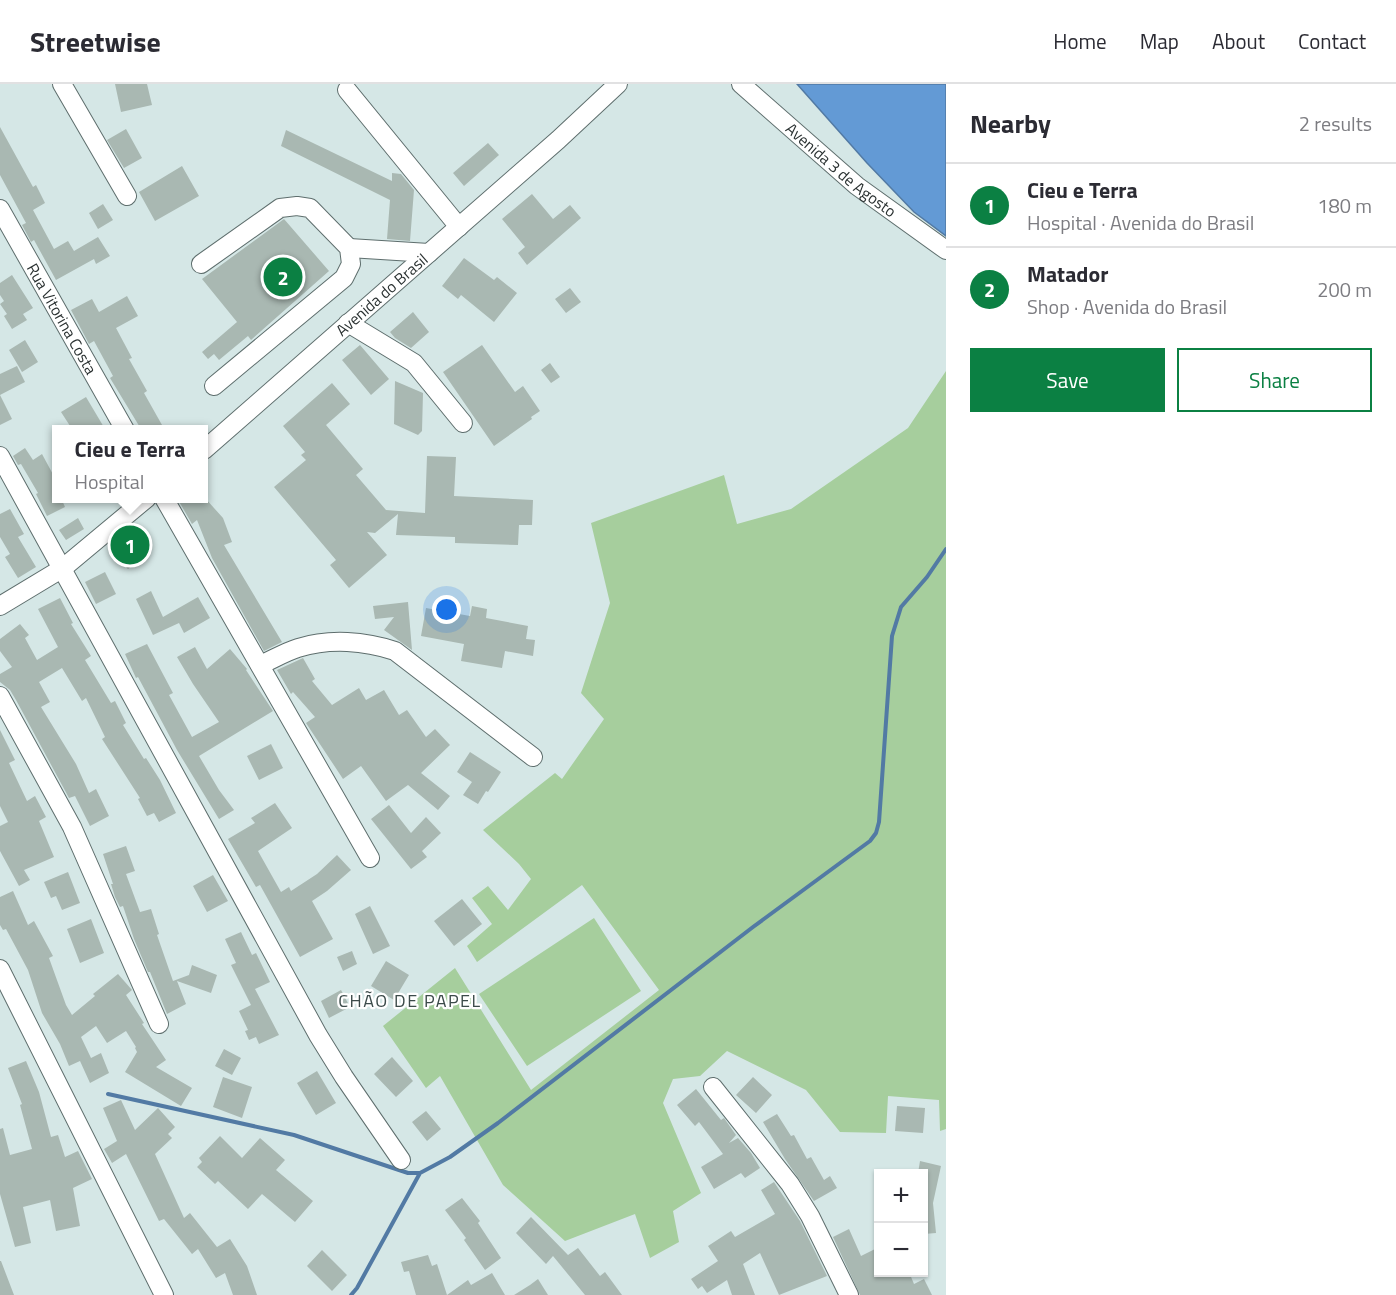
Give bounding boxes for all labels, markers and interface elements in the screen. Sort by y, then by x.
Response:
text: Streetwise [30,20,161,63]
text: Home [1053,25,1107,57]
text: Map [1140,25,1179,57]
text: About [1212,25,1265,57]
text: Contact [1298,25,1366,57]
text: Nearby [970,104,1051,143]
text: 2 results [1299,108,1372,139]
street label: Avenida 3 de Agosto [781,117,901,223]
text: Cieu e Terra [1027,173,1138,207]
text: 1 [984,190,995,221]
text: 180 m [1317,190,1372,221]
text: Hospital · Avenida do Brasil [1027,207,1254,238]
street label: Avenida do Brasil [330,247,433,342]
pin: 2 [264,254,302,300]
text: Matador [1027,257,1108,291]
street label: Rua Vitorina Costa [21,259,103,379]
text: 2 [984,274,995,305]
text: 200 m [1317,274,1372,305]
text: Shop · Avenida do Brasil [1027,291,1227,322]
button: Save [970,348,1165,412]
button: Share [1177,348,1372,412]
popup [52,425,208,503]
text: Cieu e Terra [75,432,185,466]
text: Hospital [75,466,144,497]
pin: 1 [110,522,150,568]
your location [432,595,461,624]
district label: CHÃO DE PAPEL [338,987,482,1014]
map controls [874,1169,928,1277]
button: + [874,1169,928,1223]
button: − [874,1223,928,1277]

